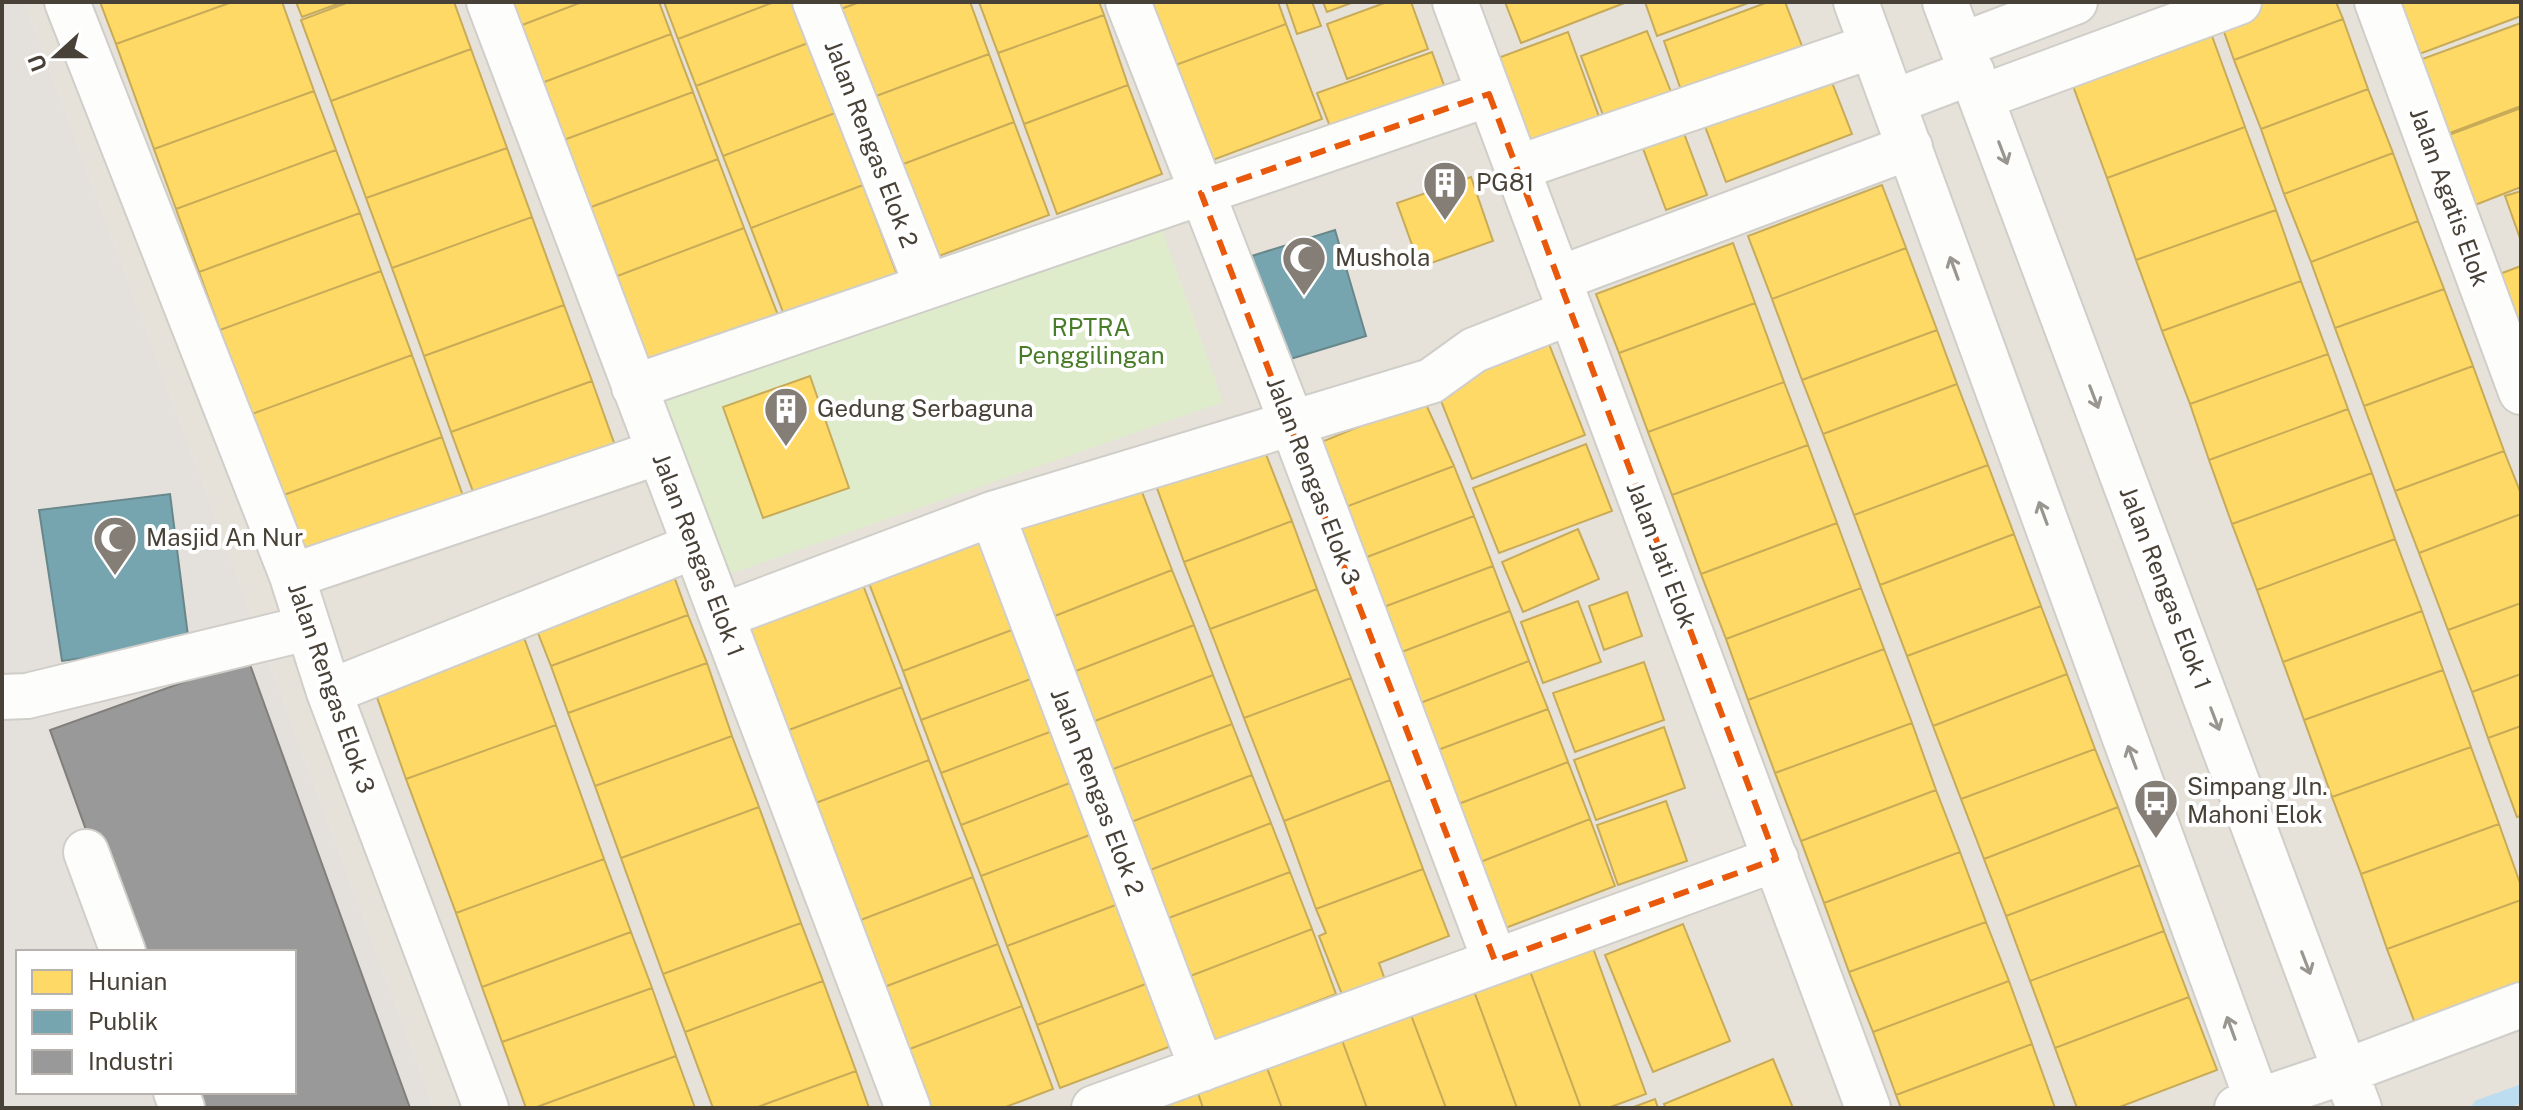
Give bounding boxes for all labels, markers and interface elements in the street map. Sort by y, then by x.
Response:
north arrow [16,16,96,96]
street label: Jalan Rengas Elok 2 [819,36,924,251]
text: U [22,51,52,75]
street label: Jalan Agatis Elok [2405,103,2495,290]
one-way arrow [1997,141,2011,165]
building icon: PG81 [1421,159,1469,222]
place label: PG81 [1476,168,1534,196]
mosque icon: Mushola [1280,234,1328,297]
place label: Mushola [1335,243,1430,271]
one-way arrow [1946,257,1960,281]
park label: RPTRA Penggilingan [1018,313,1164,369]
street label: Jalan Rengas Elok 3 [1261,373,1367,589]
one-way arrow [2088,384,2102,409]
building icon: Gedung Serbaguna [762,385,810,448]
place label: Gedung Serbaguna [817,394,1033,422]
street label: Jalan Rengas Elok 1 [647,449,751,660]
street label: Jalan Jati Elok [1621,478,1703,632]
street label: Jalan Rengas Elok 1 [2114,482,2218,693]
one-way arrow [2035,501,2049,526]
mosque icon: Masjid An Nur [91,514,139,577]
place label: Masjid An Nur [146,523,303,551]
street label: Jalan Rengas Elok 3 [283,579,381,797]
street label: Jalan Rengas Elok 2 [1045,684,1150,899]
one-way arrow [2208,706,2223,731]
one-way arrow [2124,745,2138,770]
place label: Simpang Jln. Mahoni Elok [2187,772,2328,828]
bus stop icon: Simpang Jln. Mahoni Elok [2132,777,2180,840]
legend [16,950,296,1094]
one-way arrow [2300,950,2314,975]
text: Hunian [88,967,167,995]
text: Publik [88,1007,158,1035]
one-way arrow [2222,1015,2237,1040]
text: Industri [88,1047,173,1075]

